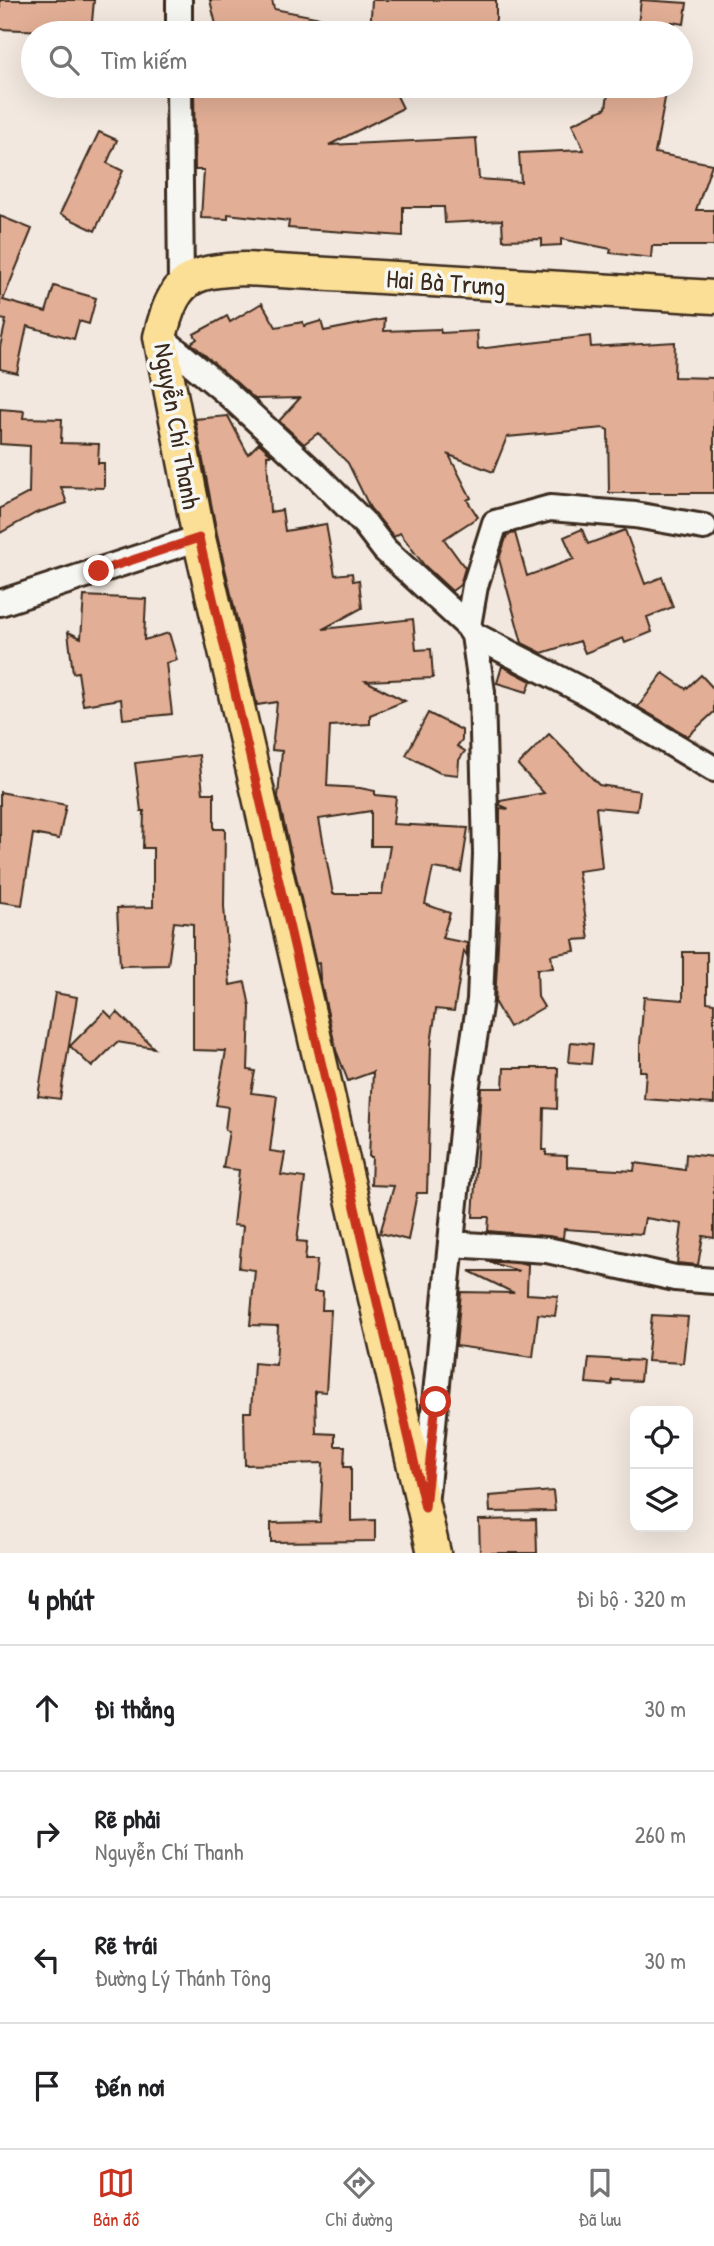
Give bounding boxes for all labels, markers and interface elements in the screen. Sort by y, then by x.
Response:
search box [21,21,693,98]
icon: search [45,41,83,79]
text: Tìm kiếm [101,42,187,77]
street label: Hai Bà Trưng [385,260,507,304]
street label: Nguyễn Chí Thanh [146,340,210,512]
route end [83,555,114,586]
route start [420,1386,451,1417]
map controls [630,1406,693,1532]
button: locate [630,1406,693,1469]
button: layers [630,1469,693,1532]
text: 4 phút [28,1579,94,1619]
text: Đi bộ · 320 m [577,1583,686,1614]
icon: ahead [28,1689,66,1727]
text: Đi thẳng [95,1691,174,1726]
text: 30 m [644,1693,686,1724]
text: Rẽ phải [95,1801,161,1836]
icon: right [28,1815,66,1853]
text: 260 m [635,1819,686,1850]
text: Nguyễn Chí Thanh [95,1836,243,1867]
text: Rẽ trái [95,1927,158,1962]
icon: left [28,1941,66,1979]
text: 30 m [644,1945,686,1976]
text: Đường Lý Thánh Tông [95,1962,271,1993]
icon: arrive [28,2067,66,2105]
text: Đến nơi [95,2069,165,2104]
tab: Bản đồ [93,2164,139,2232]
tab: Chỉ đường [325,2164,393,2232]
tab: Đã lưu [579,2164,621,2232]

